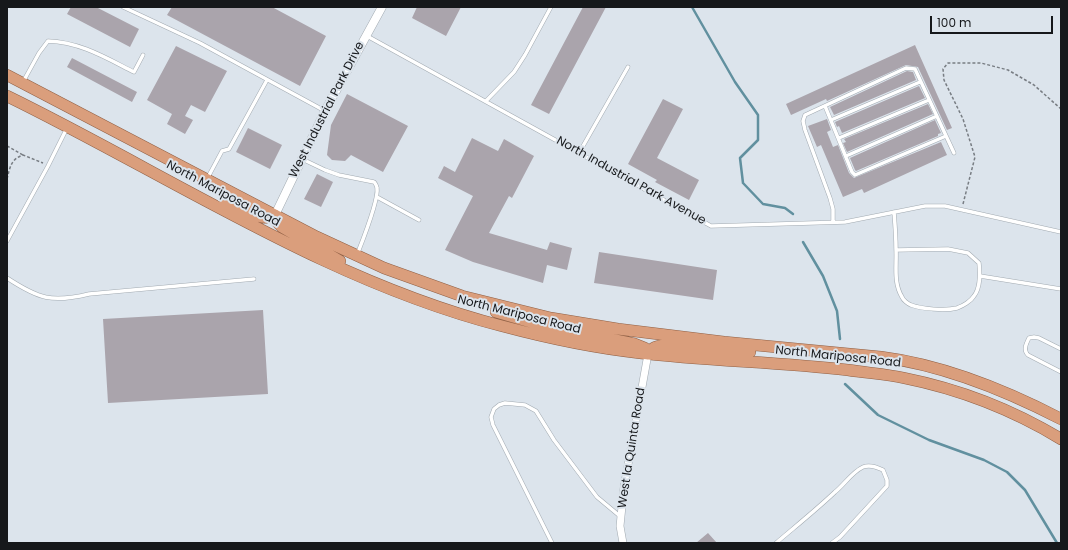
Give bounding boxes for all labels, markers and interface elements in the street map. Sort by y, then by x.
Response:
scale bar [932,8,1055,34]
text: 100 m [937,14,971,31]
street label: West Industrial Park Drive [286,40,368,180]
street label: North Industrial Park Avenue [554,134,708,228]
street label: North Mariposa Road [164,158,282,230]
street label: North Mariposa Road [456,293,582,337]
street label: North Mariposa Road [774,343,902,371]
street label: West la Quinta Road [615,387,649,509]

